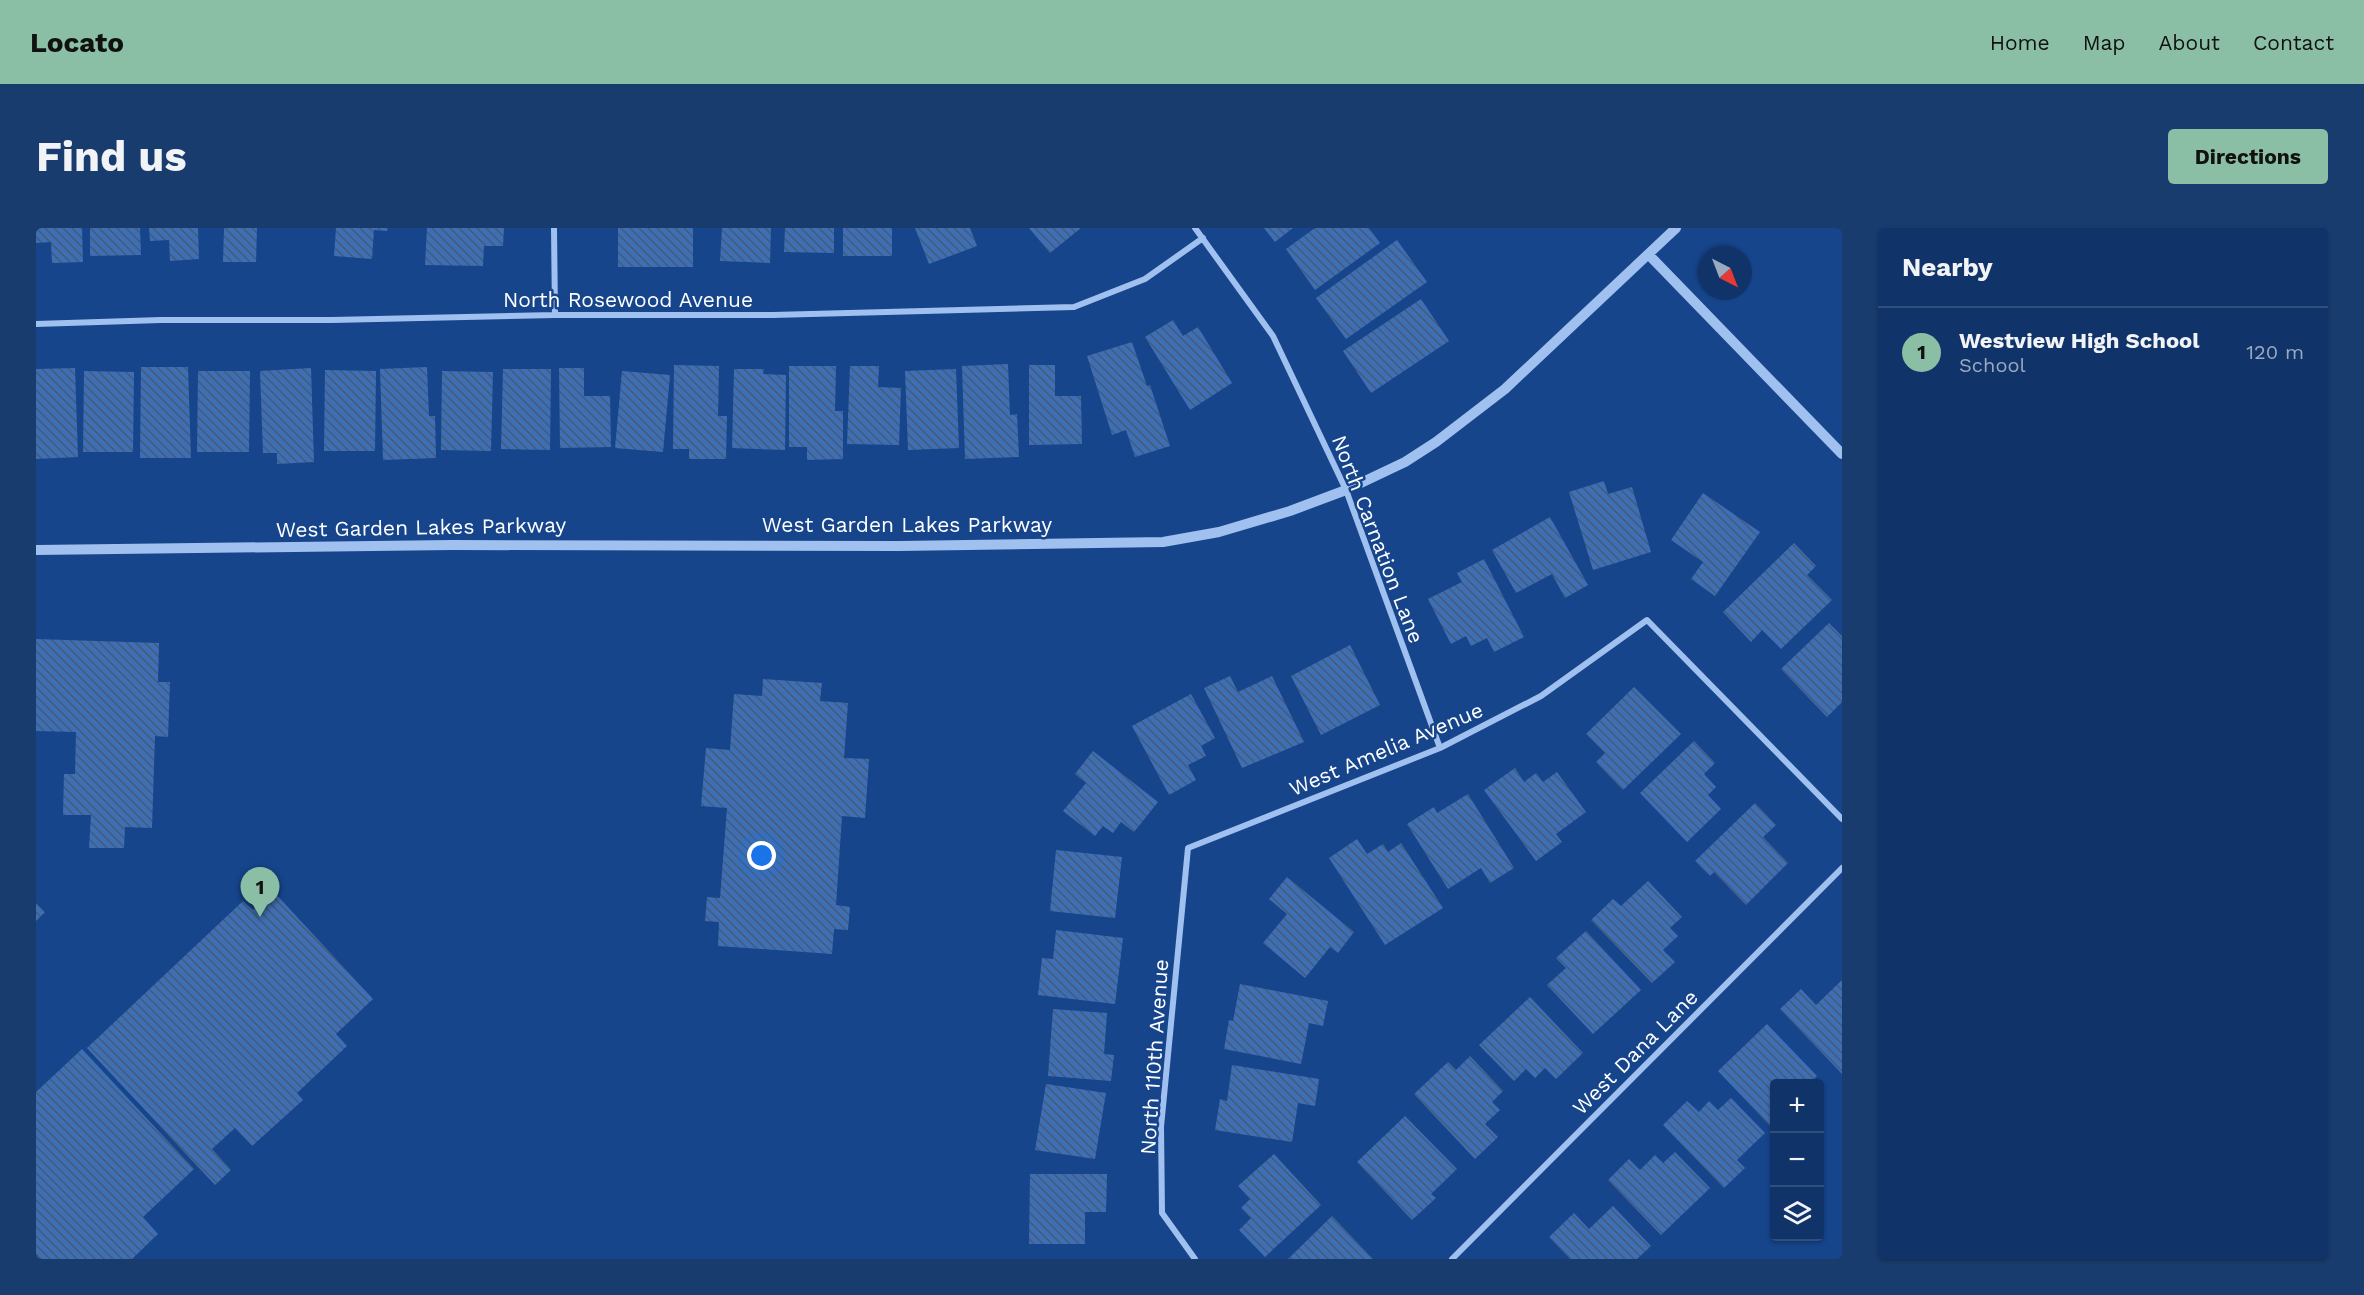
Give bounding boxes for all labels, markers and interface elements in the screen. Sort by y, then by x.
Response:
text: Locato [30,26,124,59]
text: Home [1990,30,2050,55]
text: Map [2083,30,2126,55]
text: About [2159,30,2220,55]
text: Contact [2253,30,2334,55]
button: Directions [2168,129,2328,184]
text: Find us [36,132,187,181]
north arrow [1698,246,1752,300]
text: Nearby [1902,252,1993,282]
street label: North Rosewood Avenue [503,287,753,312]
text: Westview High School [1959,328,2199,353]
text: 1 [1917,340,1926,364]
text: 120 m [2246,340,2304,364]
text: School [1959,353,2026,377]
street label: North Carnation Lane [1327,431,1429,647]
street label: West Garden Lakes Parkway [276,512,567,542]
street label: West Garden Lakes Parkway [762,512,1052,537]
street label: West Amelia Avenue [1285,697,1487,801]
your location [747,841,776,870]
pin: 1 [240,868,280,917]
street label: North 110th Avenue [1135,958,1173,1156]
street label: West Dana Lane [1567,984,1703,1120]
map controls [1770,1079,1824,1241]
button: + [1770,1079,1824,1133]
button: − [1770,1133,1824,1187]
button: layers [1770,1187,1824,1241]

